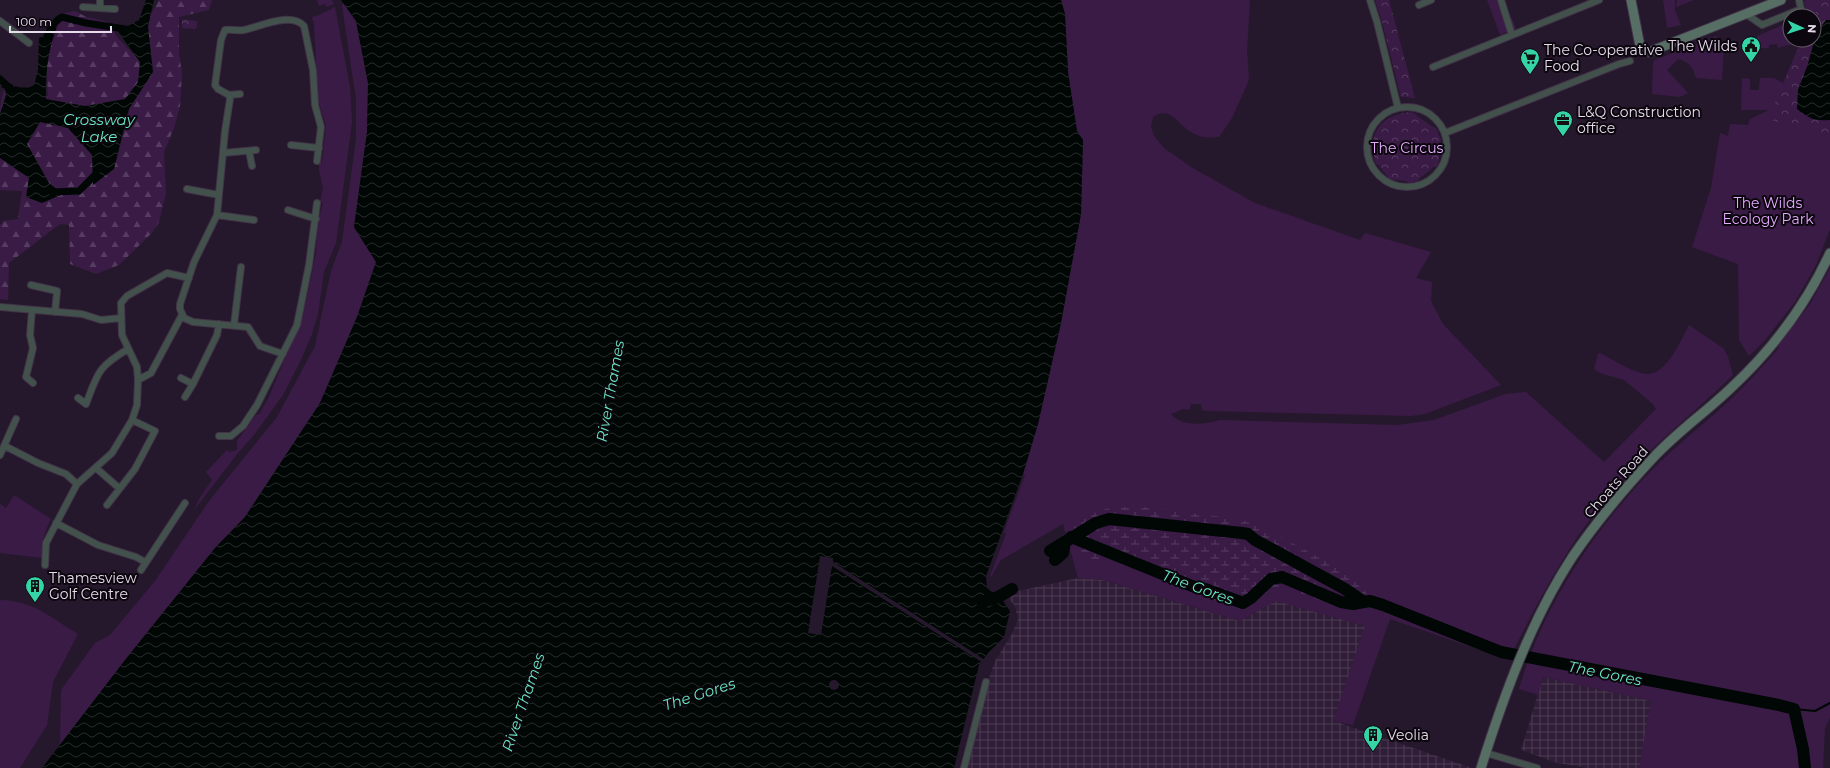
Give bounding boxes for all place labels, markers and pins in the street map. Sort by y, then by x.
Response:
public building icon: The Wilds [1740,35,1762,63]
place label: The Wilds [1668,37,1737,55]
place label: The Co-operative Food [1544,41,1663,75]
supermarket icon: The Co-operative Food [1519,47,1541,75]
place label: L&Q Construction office [1577,103,1701,137]
office icon: L&Q Construction office [1552,109,1574,137]
place label: Thamesview Golf Centre [49,569,137,603]
building icon: Thamesview Golf Centre [24,575,46,603]
building icon: Veolia [1362,724,1384,752]
place label: Veolia [1387,726,1429,744]

